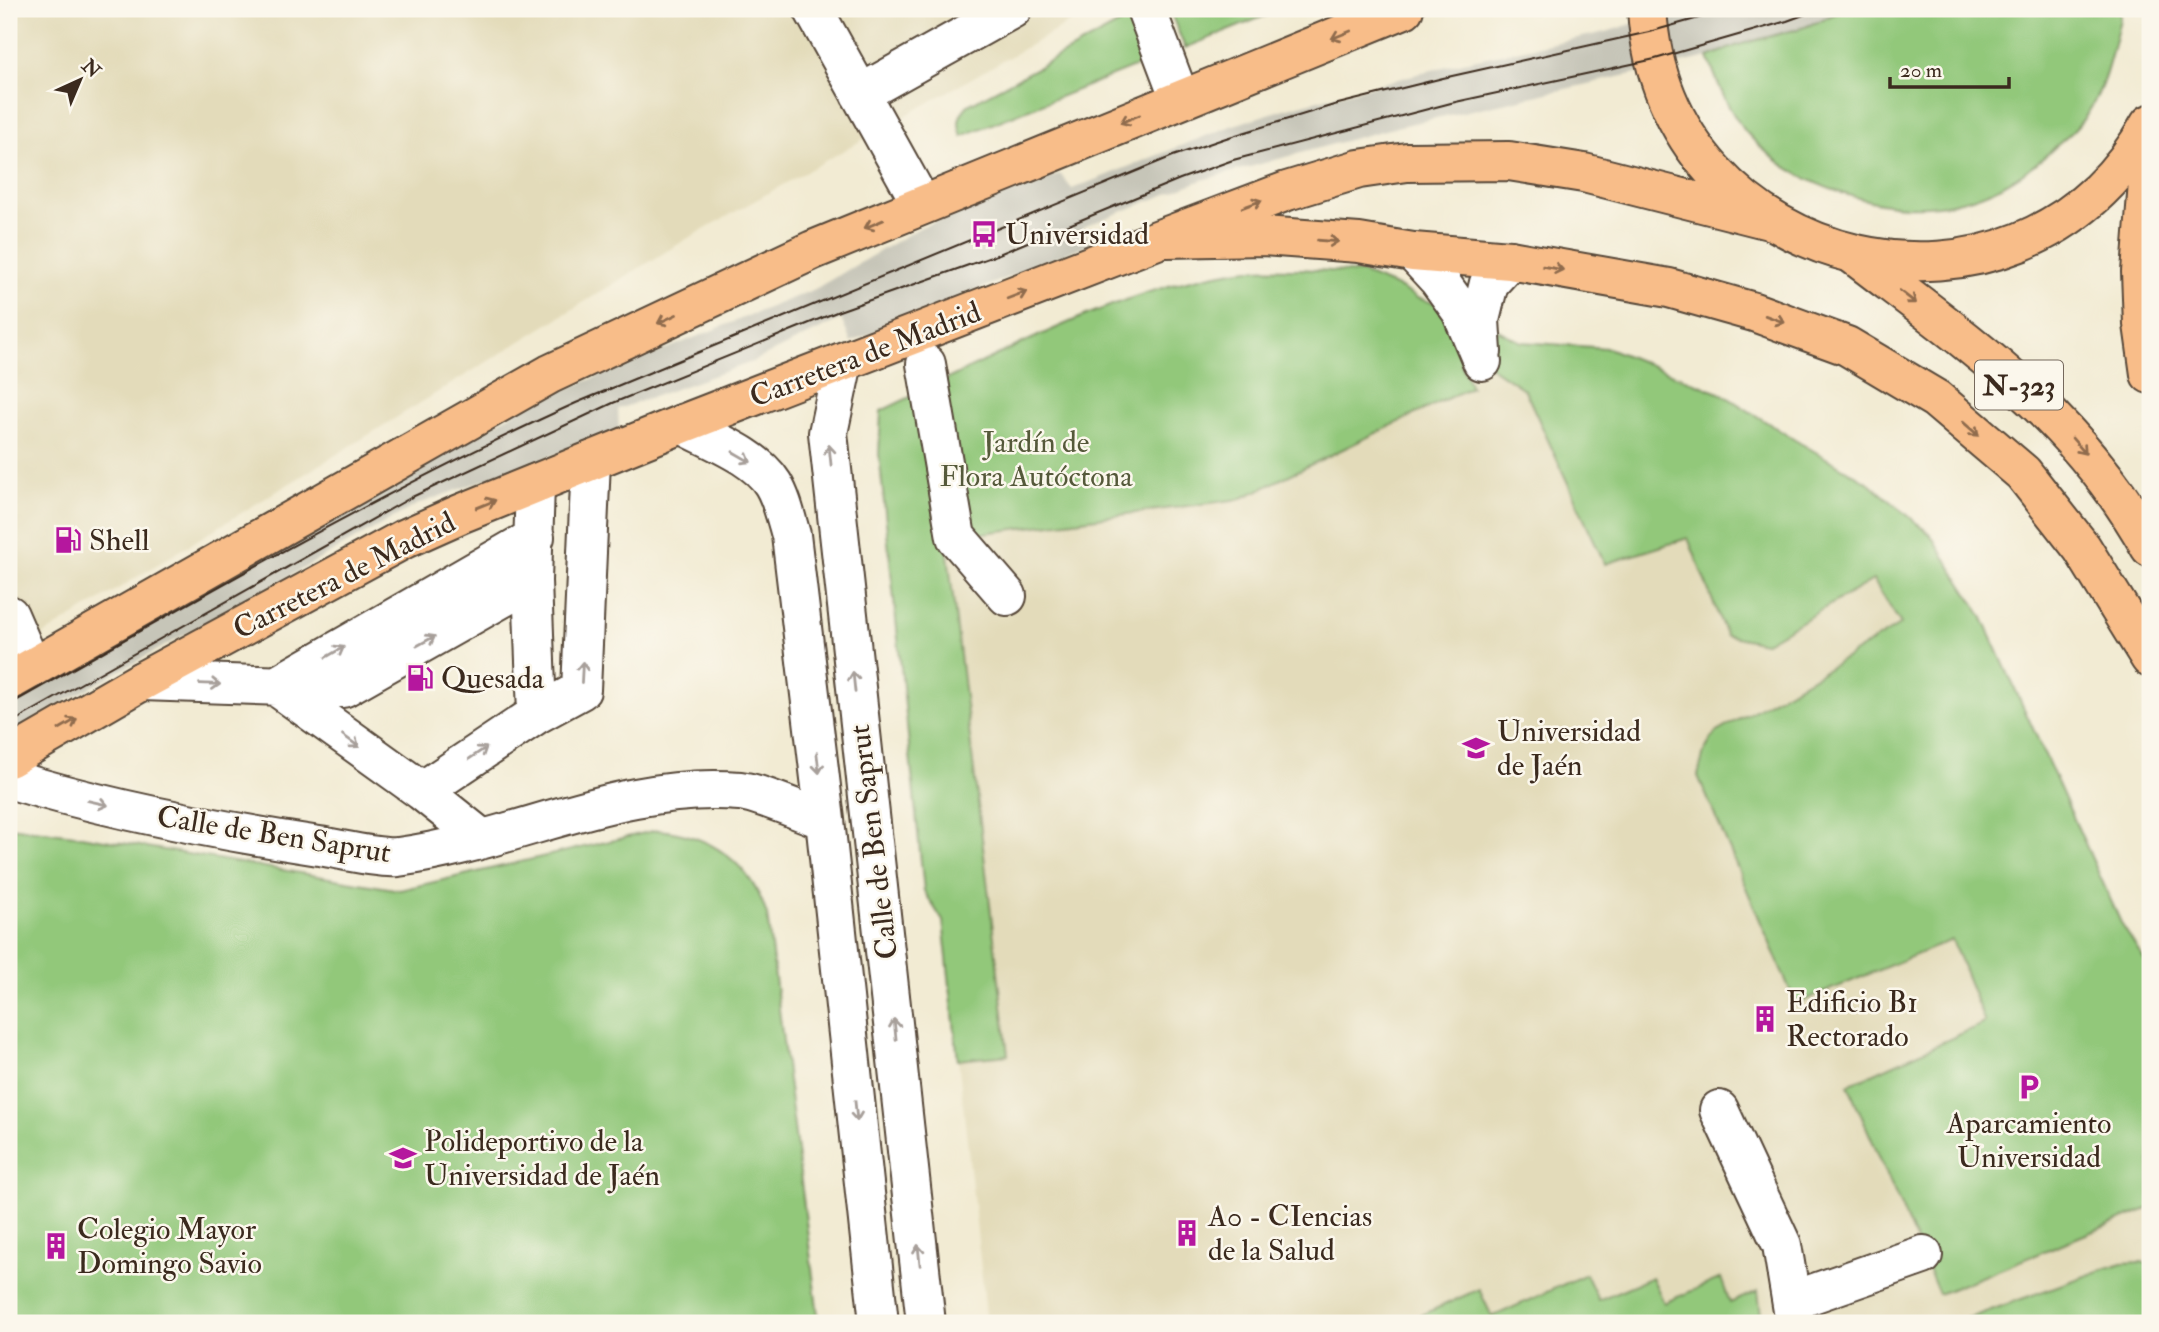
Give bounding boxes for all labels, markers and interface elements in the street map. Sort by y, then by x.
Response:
one-way arrow [1330,29,1352,42]
north arrow [46,46,116,116]
scale bar [1890,46,2008,90]
text: N [76,53,106,84]
text: 20 m [1900,57,1942,84]
one-way arrow [1119,114,1141,127]
one-way arrow [1240,197,1262,210]
place label: Universidad [1005,216,1149,253]
one-way arrow [864,219,885,232]
bus stop icon: Universidad [969,219,999,249]
one-way arrow [1316,235,1338,248]
one-way arrow [1541,262,1564,275]
one-way arrow [1005,287,1027,300]
one-way arrow [1899,289,1917,304]
street label: Carretera de Madrid [744,293,986,416]
one-way arrow [657,312,678,326]
one-way arrow [1763,314,1785,326]
road number: N-323 [1975,360,2063,410]
one-way arrow [1962,421,1980,437]
park label: Jardín de Flora Autóctona [939,424,1133,495]
one-way arrow [2071,437,2087,455]
one-way arrow [823,444,836,467]
one-way arrow [732,450,752,464]
one-way arrow [475,497,496,510]
street label: Carretera de Madrid [227,503,462,647]
place label: Shell [89,522,150,559]
fuel station icon: Shell [53,525,83,555]
one-way arrow [415,634,435,648]
one-way arrow [325,645,345,659]
place label: Quesada [441,660,545,697]
one-way arrow [575,661,588,684]
fuel station icon: Quesada [405,663,435,693]
one-way arrow [847,671,860,693]
one-way arrow [199,677,222,690]
place label: Universidad de Jaén [1497,713,1641,784]
one-way arrow [58,716,78,730]
street label: Calle de Ben Saprut [841,722,906,961]
one-way arrow [341,733,360,748]
school or university icon: Universidad de Jaén [1461,733,1491,763]
one-way arrow [468,746,487,760]
one-way arrow [812,751,825,774]
one-way arrow [86,797,109,811]
street label: Calle de Ben Saprut [154,798,394,871]
place label: Edificio B1 Rectorado [1786,984,1918,1055]
building icon: Edificio B1 Rectorado [1750,1004,1780,1034]
one-way arrow [888,1018,901,1041]
parking icon: Aparcamiento Universidad [2014,1072,2044,1102]
one-way arrow [850,1099,863,1122]
place label: Aparcamiento Universidad [1945,1105,2112,1176]
place label: Polideportivo de la Universidad de Jaén [424,1123,660,1194]
school or university icon: Polideportivo de la Universidad de Jaén [388,1143,418,1173]
place label: A0 - CIencias de la Salud [1207,1198,1372,1269]
place label: Colegio Mayor Domingo Savio [77,1211,262,1282]
building icon: A0 - CIencias de la Salud [1172,1218,1202,1248]
building icon: Colegio Mayor Domingo Savio [41,1231,71,1261]
one-way arrow [912,1245,925,1267]

